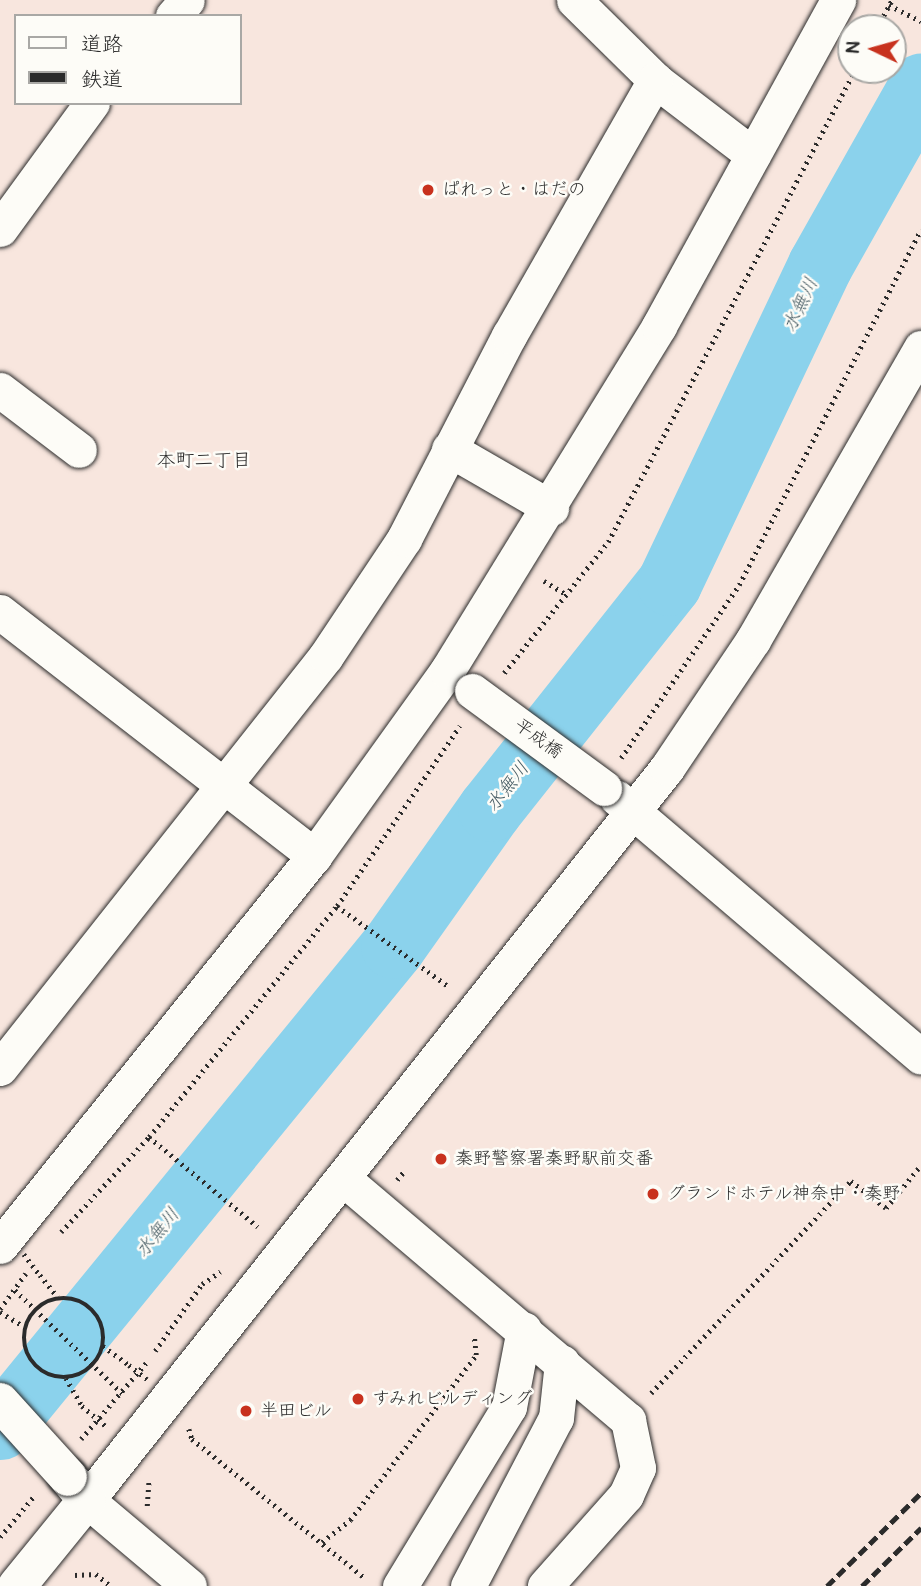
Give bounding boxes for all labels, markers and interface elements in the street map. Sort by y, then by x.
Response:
legend [14,14,242,105]
north arrow [837,14,907,84]
text: 道路 [81,31,123,58]
text: N [841,40,866,55]
text: 鉄道 [81,66,123,93]
place label: ぱれっと・はだの [442,179,586,201]
marker: ぱれっと・はだの [420,182,436,198]
water label: 水無川 [779,274,823,336]
district label: 本町二丁目 [157,450,251,472]
street label: 平成橋 [510,714,566,764]
water label: 水無川 [481,758,535,816]
place label: 秦野警察署秦野駅前交番 [455,1148,653,1170]
marker: 秦野警察署秦野駅前交番 [433,1151,449,1167]
place label: グランドホテル神奈中・秦野 [667,1183,901,1205]
marker: グランドホテル神奈中・秦野 [645,1186,661,1202]
water label: 水無川 [131,1204,185,1262]
place label: すみれビルディング [372,1388,534,1410]
marker: すみれビルディング [350,1391,366,1407]
place label: 半田ビル [260,1400,332,1422]
marker: 半田ビル [238,1403,254,1419]

